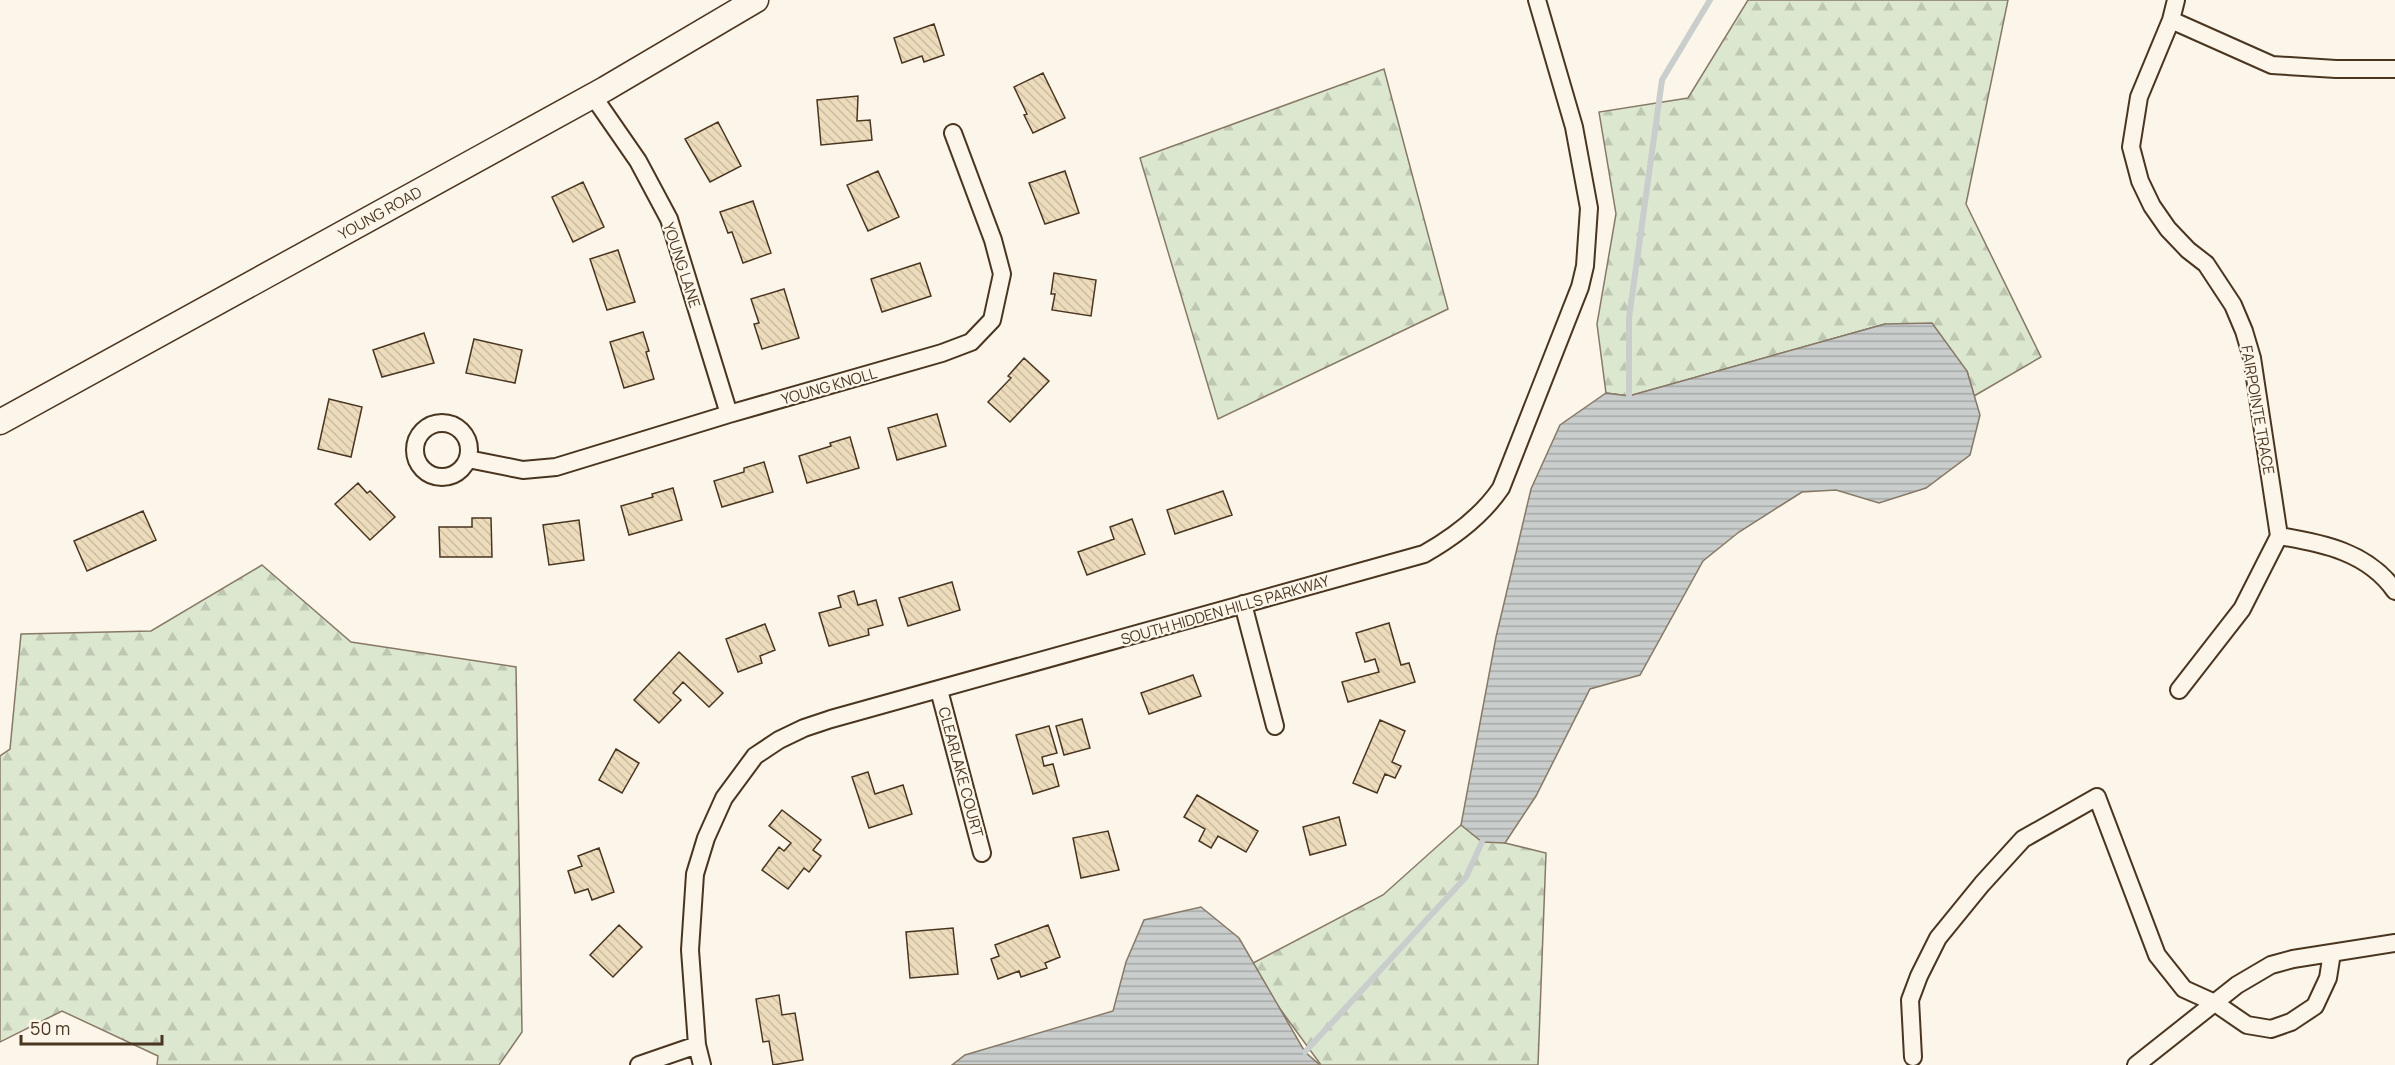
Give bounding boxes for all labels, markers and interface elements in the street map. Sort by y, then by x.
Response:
street label: YOUNG ROAD [334,181,426,245]
street label: YOUNG LANE [658,219,706,311]
street label: FAIRPOINTE TRACE [2236,344,2280,476]
street label: YOUNG KNOLL [779,362,879,410]
street label: SOUTH HIDDEN HILLS PARKWAY [1118,570,1332,650]
street label: CLEARLAKE COURT [934,705,988,839]
scale bar [21,1008,162,1046]
text: 50 m [30,1016,70,1040]

